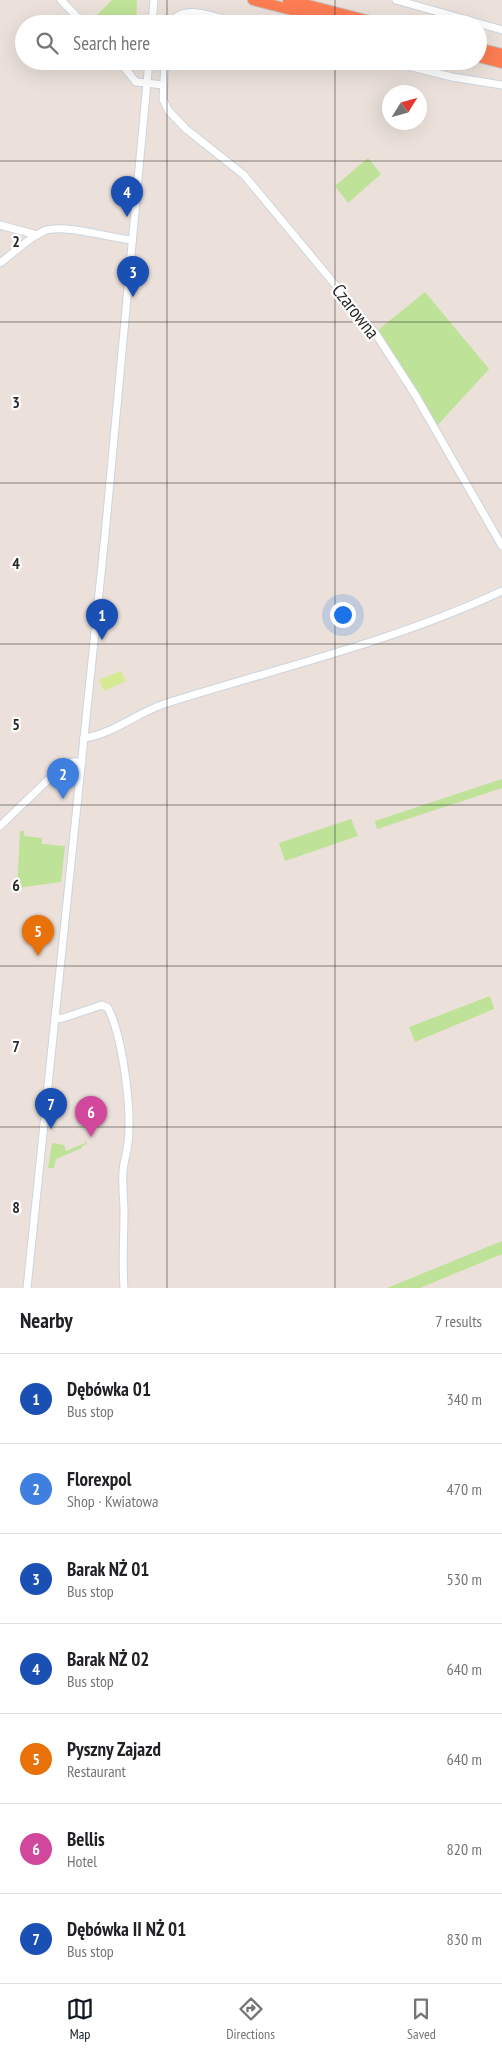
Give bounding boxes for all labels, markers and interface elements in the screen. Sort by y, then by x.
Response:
search box [15,15,487,70]
icon: search [33,29,61,57]
text: Search here [73,31,150,55]
north arrow [382,85,427,130]
pin: 4 [111,176,143,217]
text: 2 [12,231,20,251]
pin: 3 [117,256,149,297]
street label: Czarowna [327,279,385,343]
text: 3 [12,392,20,412]
text: 4 [12,553,20,573]
pin: 1 [86,599,118,640]
your location [330,602,356,628]
text: 5 [12,714,20,734]
pin: 2 [47,758,79,799]
text: 6 [12,875,20,895]
pin: 5 [22,915,54,956]
text: 7 [12,1036,20,1056]
pin: 7 [35,1088,67,1129]
pin: 6 [75,1096,107,1137]
text: 8 [12,1197,20,1217]
text: Nearby [20,1307,73,1334]
text: 7 results [435,1311,482,1331]
text: Dębówka 01 [67,1377,151,1401]
text: 1 [32,1389,40,1409]
text: 340 m [447,1389,482,1409]
text: Bus stop [67,1401,114,1421]
text: Florexpol [67,1467,131,1491]
text: 2 [32,1479,40,1499]
text: 470 m [447,1479,482,1499]
text: Shop · Kwiatowa [67,1491,158,1511]
text: Barak NŻ 01 [67,1557,149,1581]
text: 3 [32,1569,40,1589]
text: 530 m [447,1569,482,1589]
text: Bus stop [67,1581,114,1601]
text: Barak NŻ 02 [67,1647,149,1671]
text: 4 [32,1659,40,1679]
text: 640 m [447,1659,482,1679]
text: Bus stop [67,1671,114,1691]
text: Pyszny Zajazd [67,1737,161,1761]
text: 5 [32,1749,40,1769]
text: 640 m [447,1749,482,1769]
text: Restaurant [67,1761,126,1781]
text: Bellis [67,1827,105,1851]
text: 6 [32,1839,40,1859]
text: 820 m [447,1839,482,1859]
text: Hotel [67,1851,97,1871]
text: Dębówka II NŻ 01 [67,1917,186,1941]
text: 7 [32,1929,40,1949]
text: 830 m [447,1929,482,1949]
text: Bus stop [67,1941,114,1961]
tab: Map [66,1995,94,2043]
tab: Directions [226,1995,275,2043]
tab: Saved [407,1995,436,2043]

